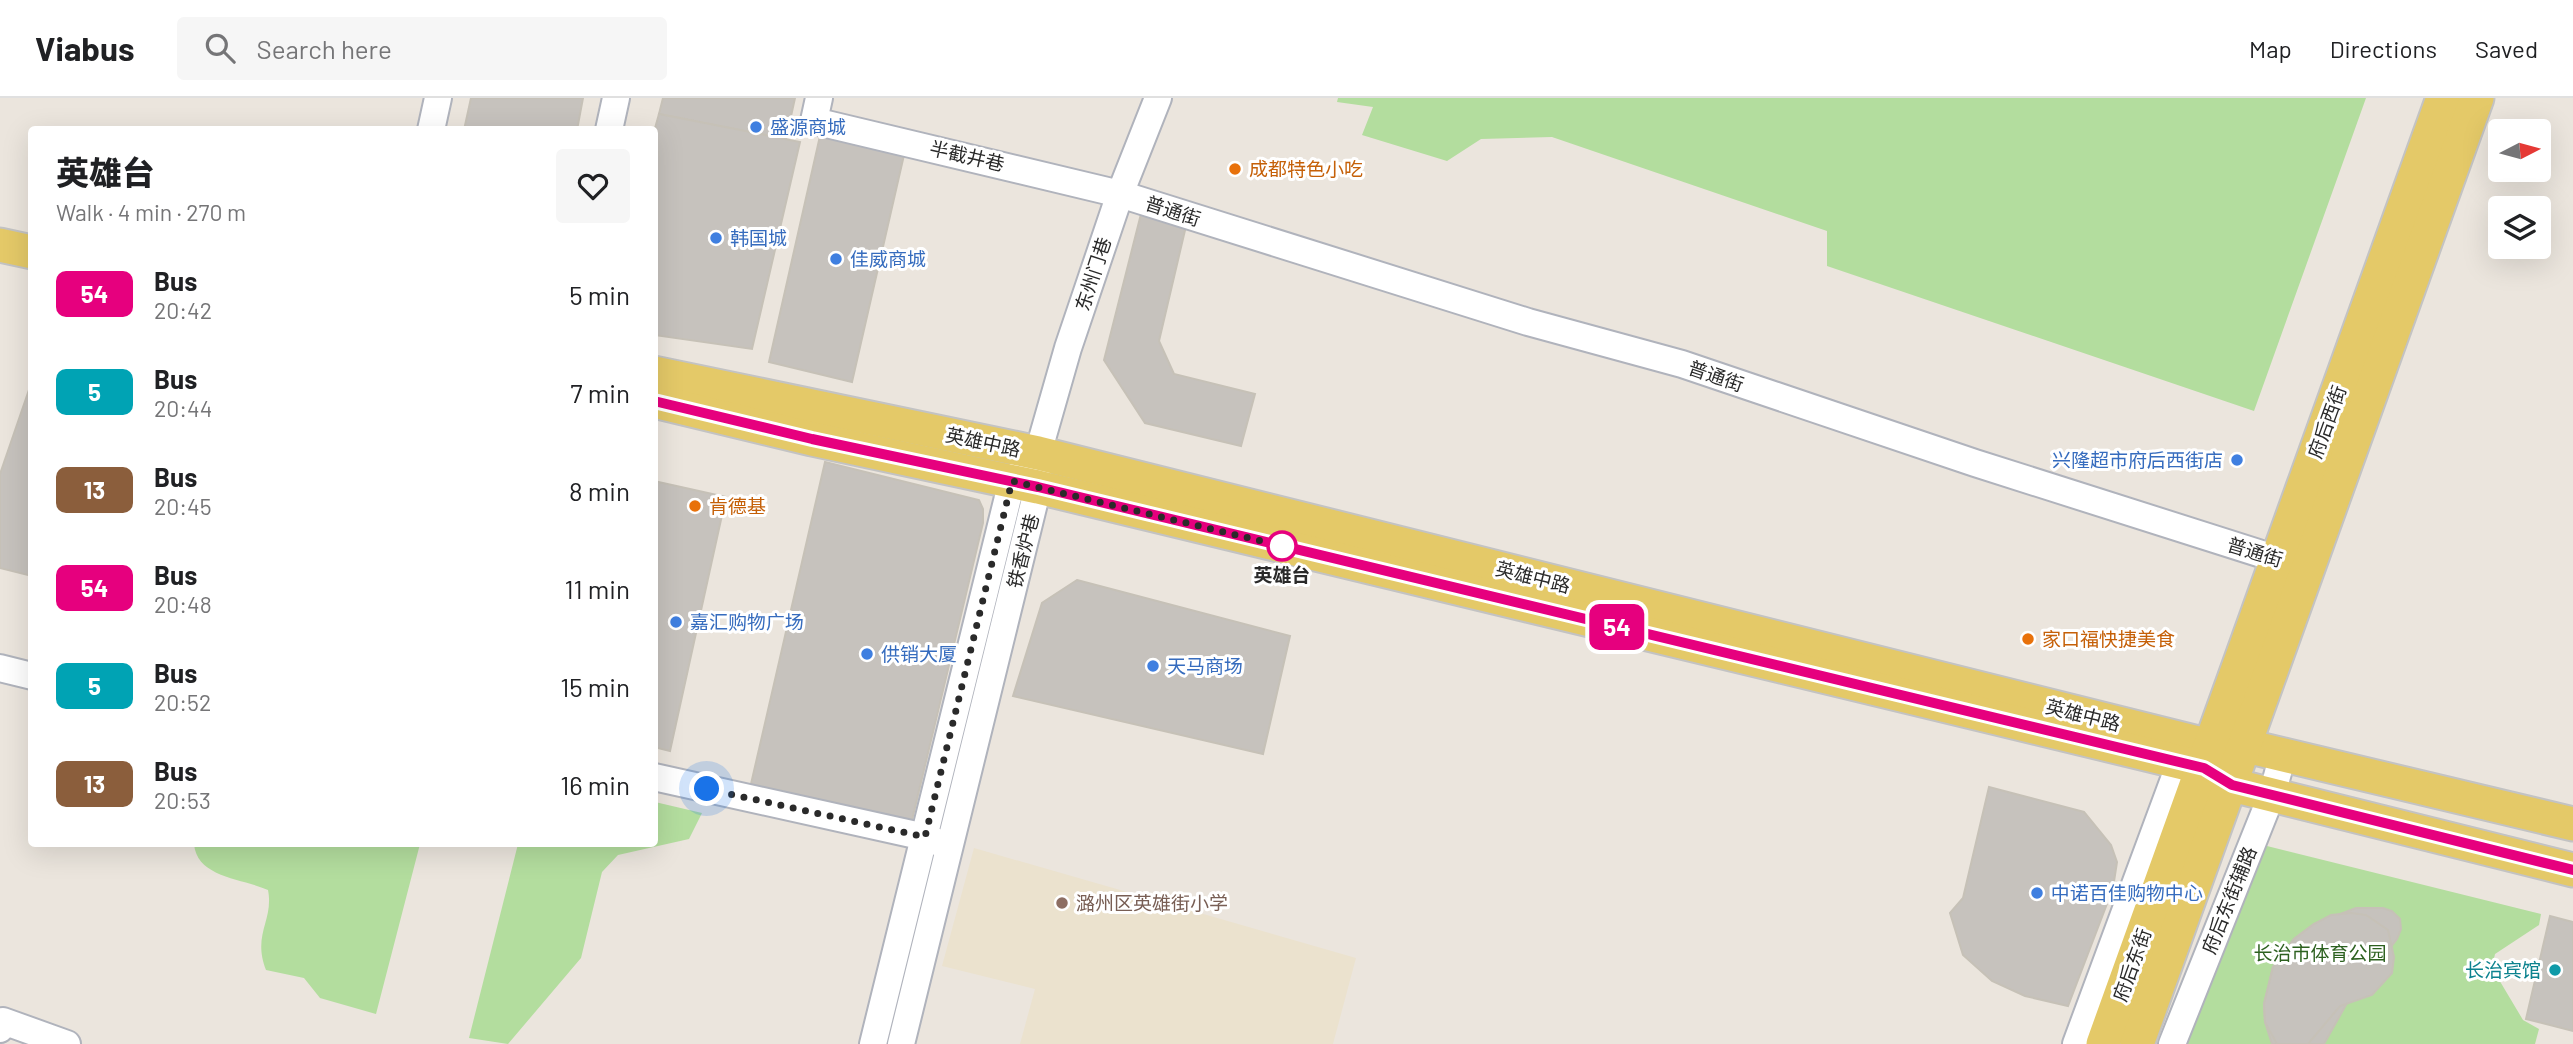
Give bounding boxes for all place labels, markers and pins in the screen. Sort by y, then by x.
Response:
place label: 盛源商城 [770,115,846,138]
marker: 盛源商城 [748,119,764,135]
place label: 成都特色小吃 [1249,157,1363,180]
marker: 成都特色小吃 [1227,161,1243,177]
place label: 韩国城 [730,226,787,249]
marker: 韩国城 [708,230,724,246]
place label: 佳威商城 [850,247,926,270]
marker: 佳威商城 [828,251,844,267]
place label: 兴隆超市府后西街店 [2052,448,2223,471]
marker: 兴隆超市府后西街店 [2229,452,2245,468]
place label: 肯德基 [709,494,766,517]
marker: 肯德基 [687,498,703,514]
marker: 英雄台 [1267,531,1297,561]
place label: 英雄台 [1253,563,1311,586]
place label: 嘉汇购物广场 [690,610,804,633]
marker: 嘉汇购物广场 [668,614,684,630]
place label: 家口福快捷美食 [2042,627,2175,650]
marker: 家口福快捷美食 [2020,631,2036,647]
place label: 供销大厦 [881,642,957,665]
marker: 供销大厦 [859,646,875,662]
place label: 天马商场 [1167,654,1243,677]
marker: 天马商场 [1145,658,1161,674]
place label: 中诺百佳购物中心 [2051,881,2203,904]
marker: 中诺百佳购物中心 [2029,885,2045,901]
place label: 潞州区英雄街小学 [1076,891,1228,914]
marker: 潞州区英雄街小学 [1054,895,1070,911]
place label: 长治宾馆 [2465,958,2541,981]
marker: 长治宾馆 [2547,962,2563,978]

